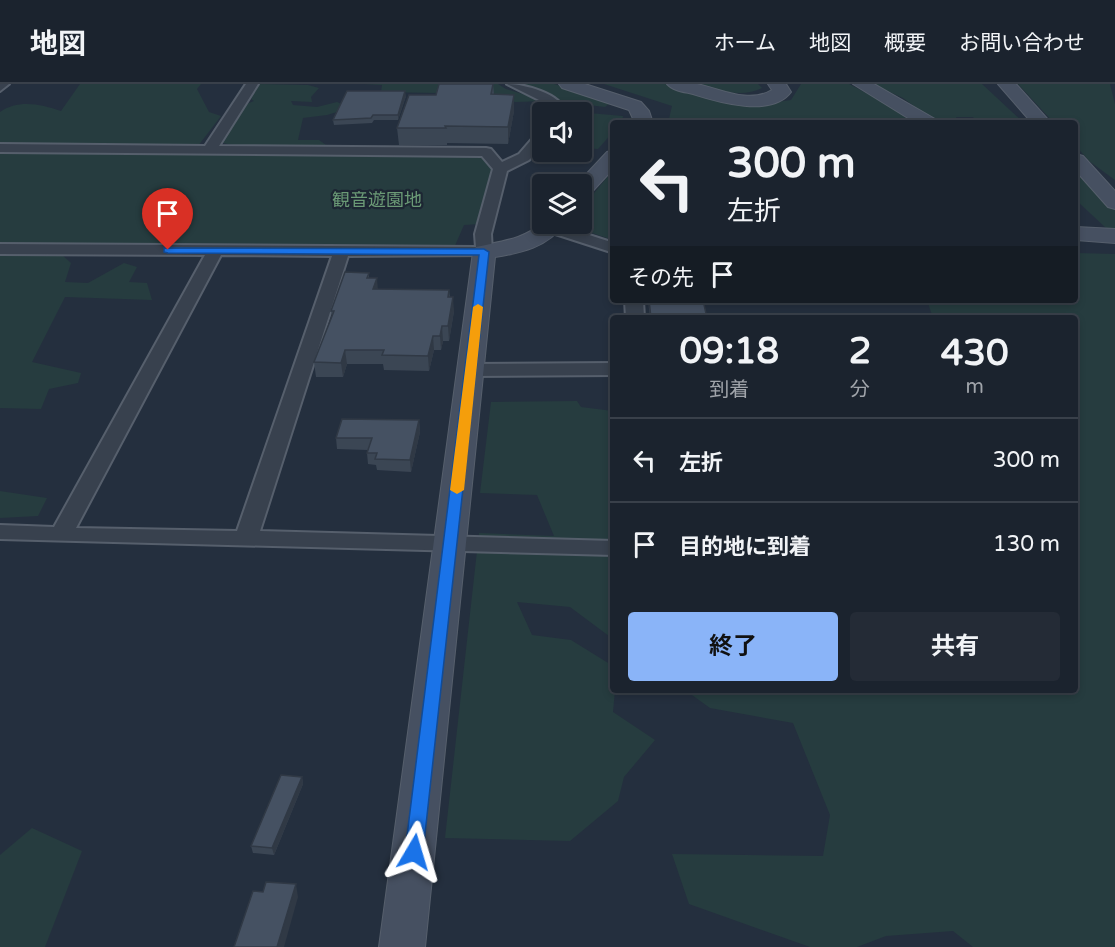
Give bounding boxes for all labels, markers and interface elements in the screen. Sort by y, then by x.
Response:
text: 地図 [30,27,86,61]
text: ホーム [714,31,776,56]
text: 地図 [809,31,851,56]
text: 概要 [884,31,926,56]
text: お問い合わせ [959,31,1085,56]
map controls [532,102,592,234]
button: sound [532,102,592,162]
text: 300 m [727,138,856,189]
icon: left [628,144,706,222]
button: layers [532,174,592,234]
pin [142,188,193,250]
park label: 観音遊園地 [332,189,422,211]
text: 左折 [727,195,781,228]
icon: arrive [151,197,184,230]
icon: arrive [706,258,739,291]
text: その先 [628,265,694,291]
text: 09:18 [679,330,779,373]
text: 2 [849,330,871,373]
text: 430 [941,332,1009,375]
text: m [965,375,984,399]
text: 到着 [709,378,749,402]
text: 分 [850,378,870,402]
icon: left [628,444,661,477]
text: 300 m [993,447,1060,473]
text: 左折 [679,450,723,476]
icon: arrive [628,528,661,561]
text: 130 m [993,531,1060,557]
text: 目的地に到着 [679,534,811,560]
button: 終了 [628,612,838,681]
button: 共有 [850,612,1060,681]
position arrow [382,820,446,884]

